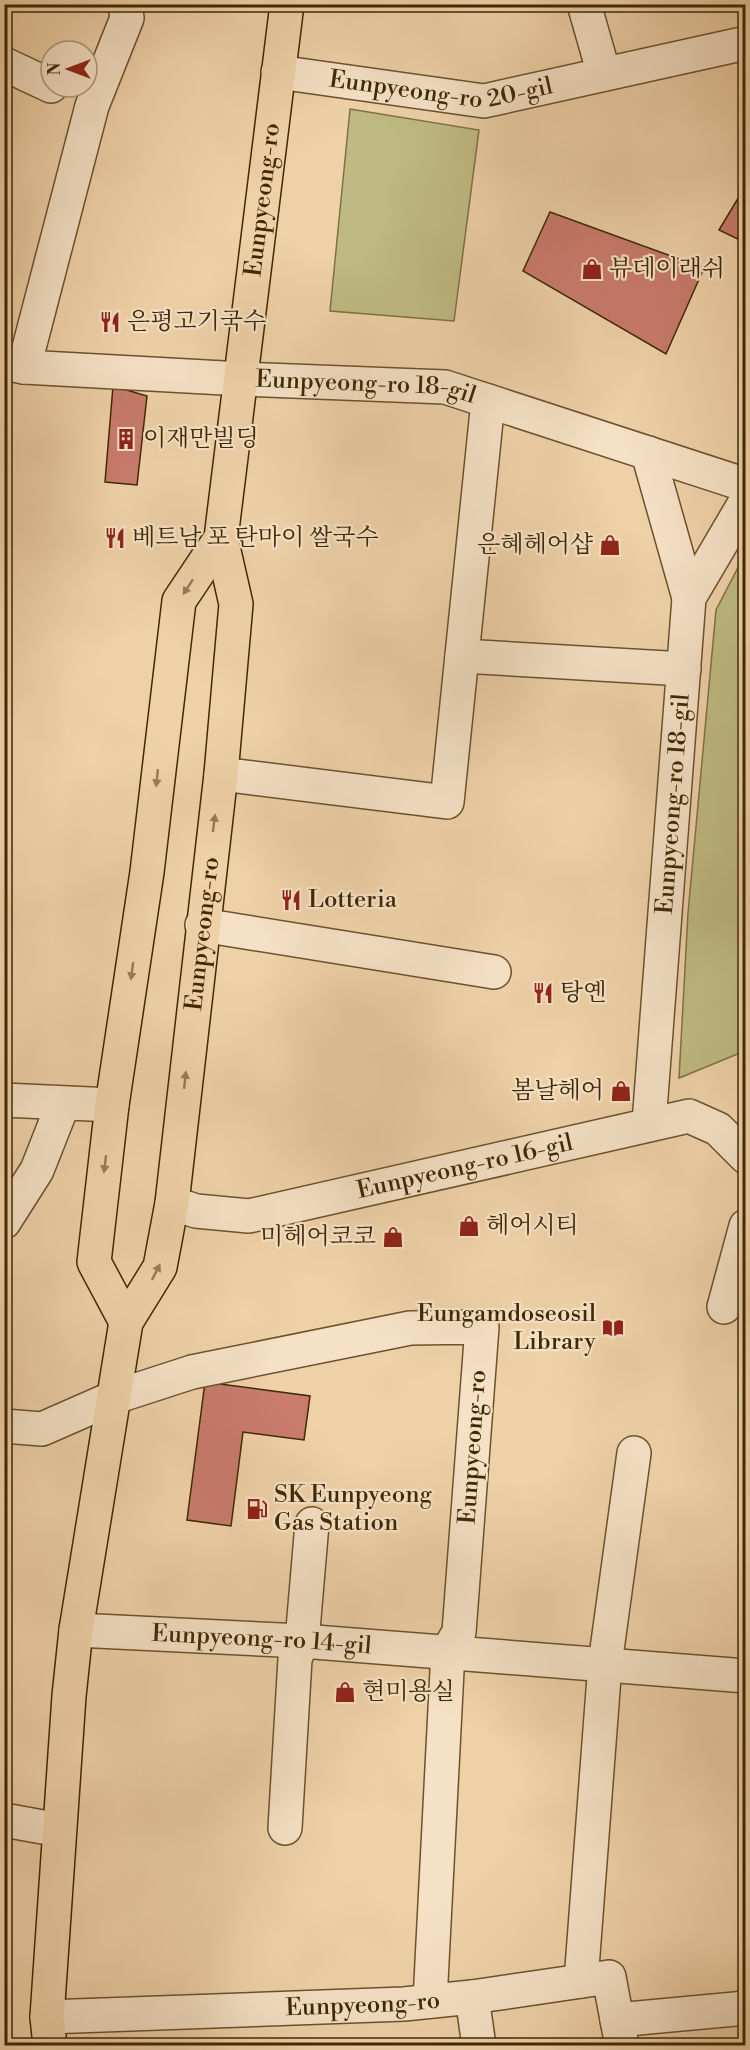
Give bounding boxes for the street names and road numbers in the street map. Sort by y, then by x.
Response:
street label: Eunpyeong-ro 20-gil [327,64,556,116]
street label: Eunpyeong-ro [238,121,287,278]
street label: Eunpyeong-ro 18-gil [255,365,480,411]
street label: Eunpyeong-ro 18-gil [650,692,697,915]
street label: Eunpyeong-ro [179,855,226,1012]
street label: Eunpyeong-ro 16-gil [354,1128,576,1206]
street label: Eunpyeong-ro [453,1369,493,1525]
street label: Eunpyeong-ro 14-gil [151,1619,373,1661]
street label: Eunpyeong-ro [285,1985,442,2023]

